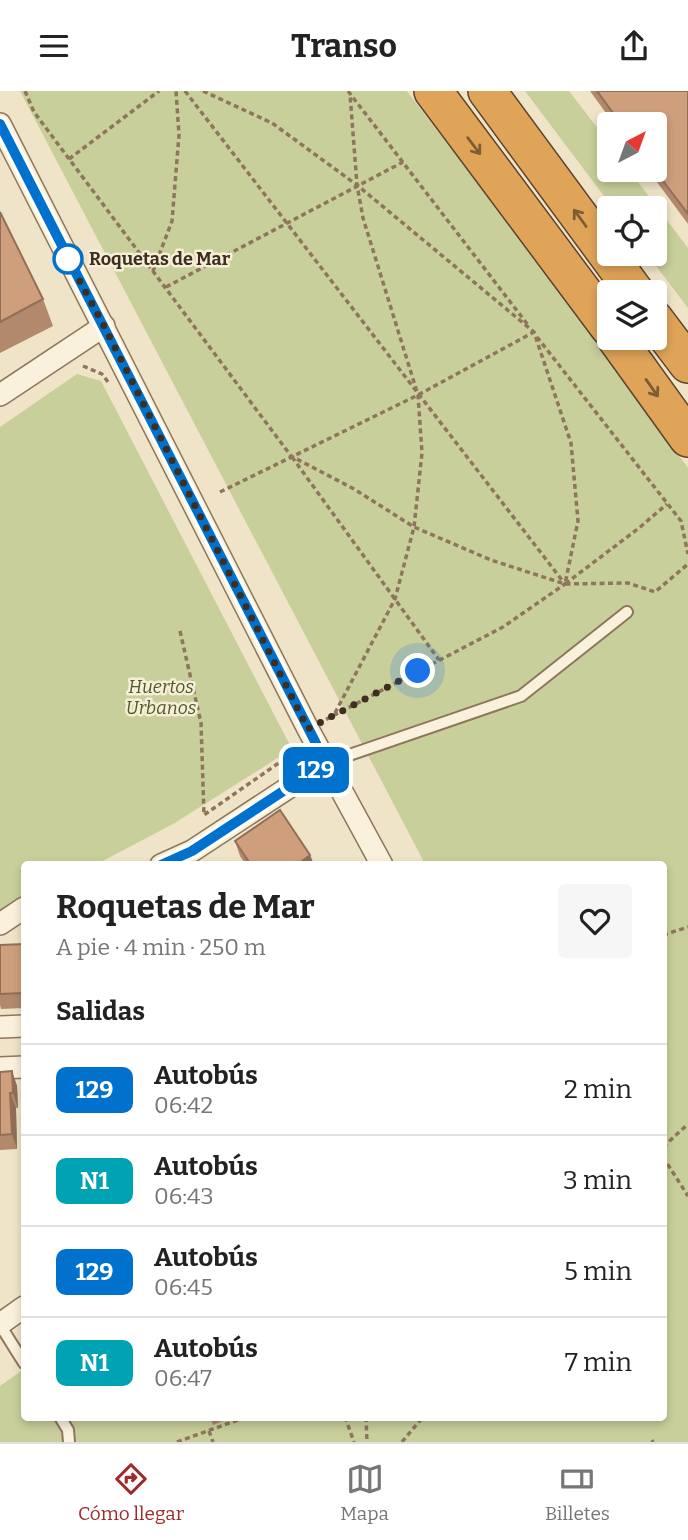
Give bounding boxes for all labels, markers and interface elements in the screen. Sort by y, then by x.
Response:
icon: menu [35,27,73,65]
text: Transo [291,27,397,65]
icon: share [615,27,653,65]
north arrow [597,112,667,182]
map controls [597,112,667,350]
one-way arrow [466,136,481,154]
button: locate [597,196,667,266]
one-way arrow [573,208,588,227]
marker: Roquetas de Mar [53,244,83,274]
place label: Roquetas de Mar [89,248,231,270]
button: layers [597,280,667,350]
one-way arrow [645,378,659,397]
your location [400,653,435,688]
park label: Huertos Urbanos [126,676,197,719]
line badge: 129 [276,747,356,793]
text: 129 [297,756,335,784]
button: heart [558,884,632,958]
text: Roquetas de Mar [56,887,315,927]
text: A pie · 4 min · 250 m [56,933,266,961]
text: Salidas [56,996,145,1027]
text: Autobús [154,1060,258,1091]
text: 2 min [564,1074,632,1105]
text: 129 [75,1076,114,1104]
text: 06:42 [154,1091,213,1119]
text: Autobús [154,1151,258,1182]
text: 3 min [563,1165,632,1196]
text: N1 [80,1167,109,1195]
text: 06:43 [154,1182,214,1210]
text: Autobús [154,1242,258,1273]
text: 5 min [564,1256,632,1287]
text: 129 [75,1258,114,1286]
text: 06:45 [154,1273,213,1301]
text: Autobús [154,1333,258,1364]
text: 7 min [565,1347,632,1378]
text: N1 [80,1349,109,1377]
text: 06:47 [154,1364,212,1392]
tab: Cómo llegar [78,1460,184,1525]
tab: Mapa [340,1460,389,1525]
tab: Billetes [545,1460,610,1525]

